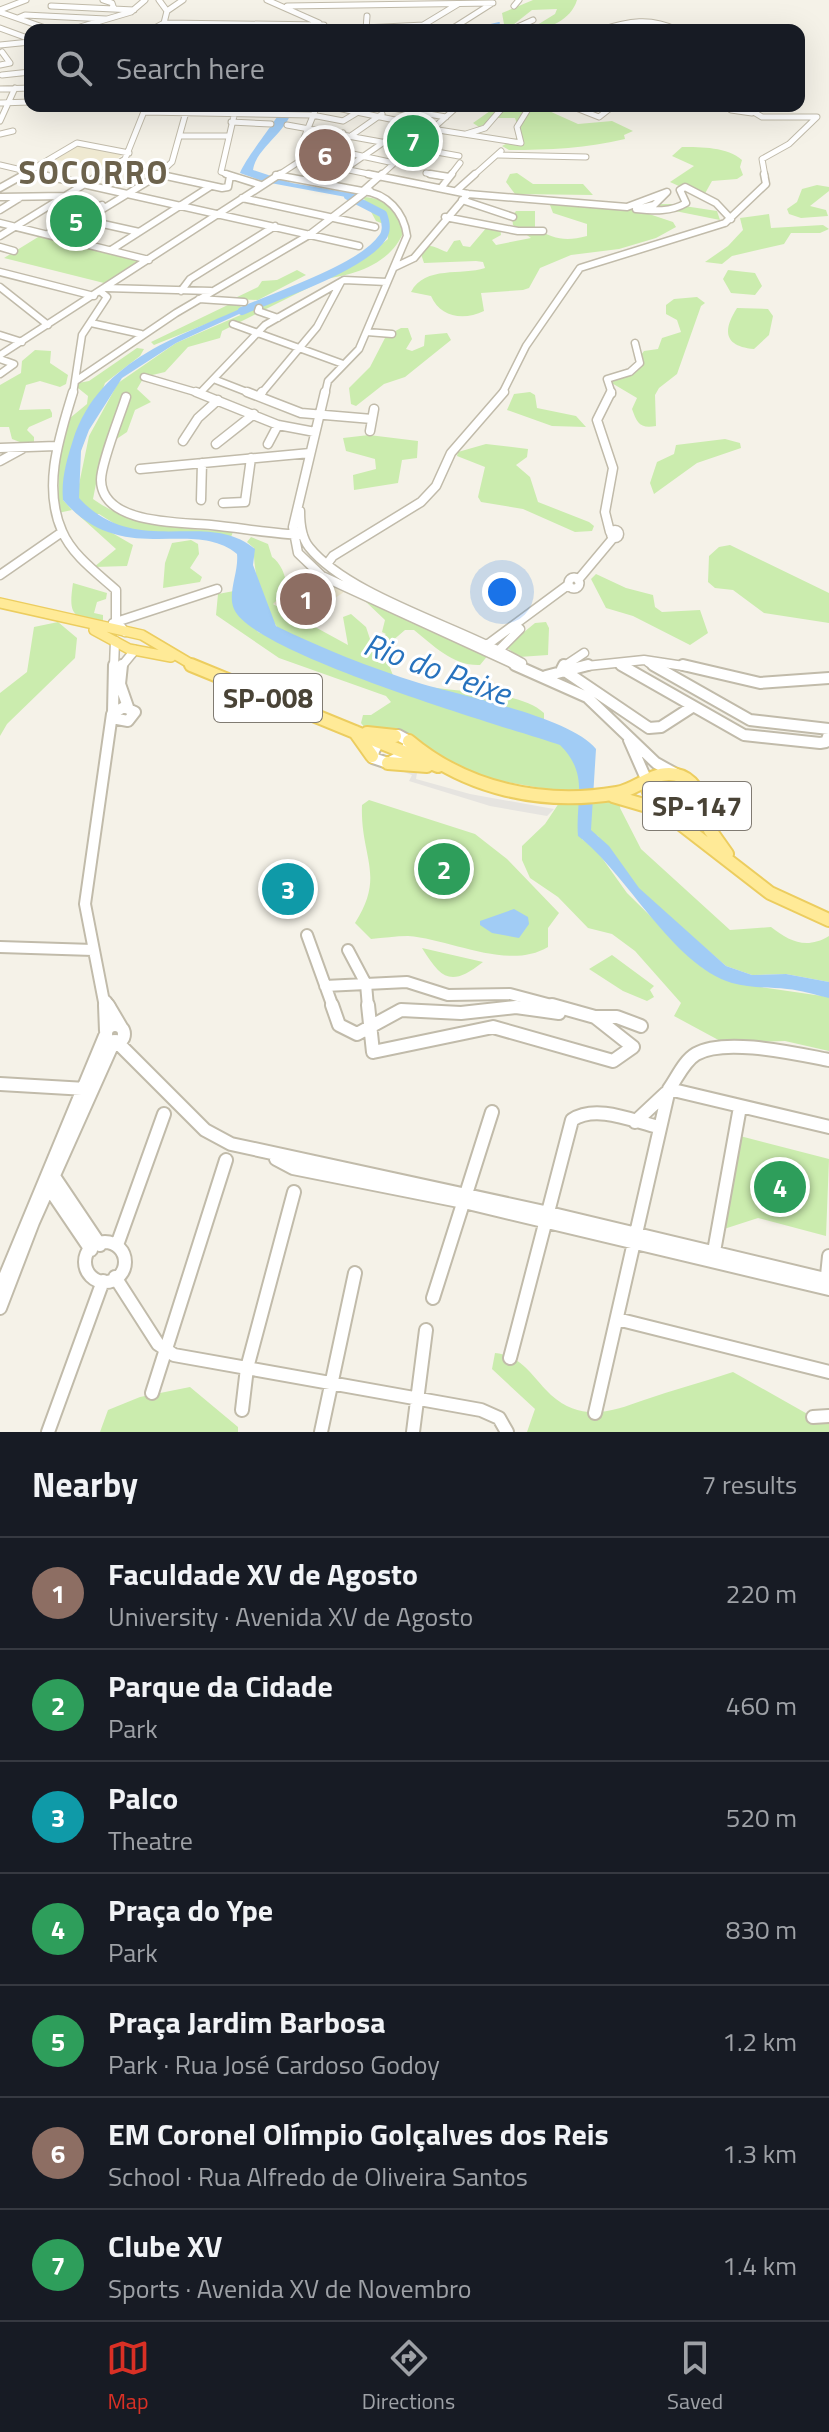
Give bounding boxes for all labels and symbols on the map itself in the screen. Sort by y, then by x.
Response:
pin: 7 [387,111,439,171]
pin: 6 [299,125,351,185]
district label: SOCORRO [19,148,169,196]
pin: 5 [50,191,102,251]
pin: 1 [280,569,332,629]
your location [482,572,522,612]
water label: Rio do Peixe [357,619,519,718]
road number: SP-008 [214,674,322,722]
road number: SP-147 [643,782,751,830]
pin: 2 [418,839,470,899]
pin: 3 [262,859,314,919]
pin: 4 [754,1157,806,1217]

